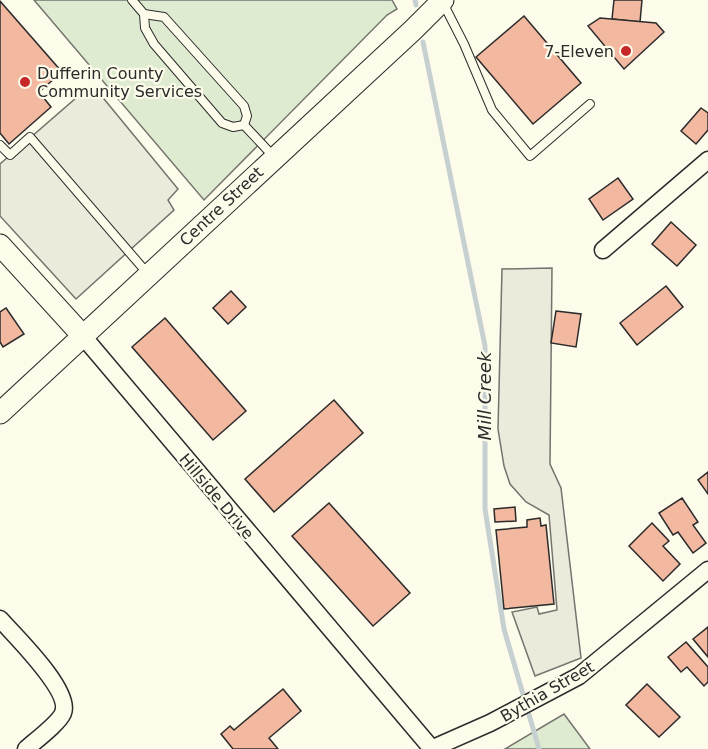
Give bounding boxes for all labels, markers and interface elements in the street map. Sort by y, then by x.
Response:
place label: 7-Eleven [544,42,614,61]
marker: 7-Eleven [619,44,633,58]
place label: Dufferin County Community Services [37,64,202,101]
marker: Dufferin County Community Services [18,75,32,89]
street label: Centre Street [176,163,267,250]
water label: Mill Creek [474,350,495,440]
street label: Hillside Drive [175,450,258,543]
street label: Bythia Street [497,657,597,726]

